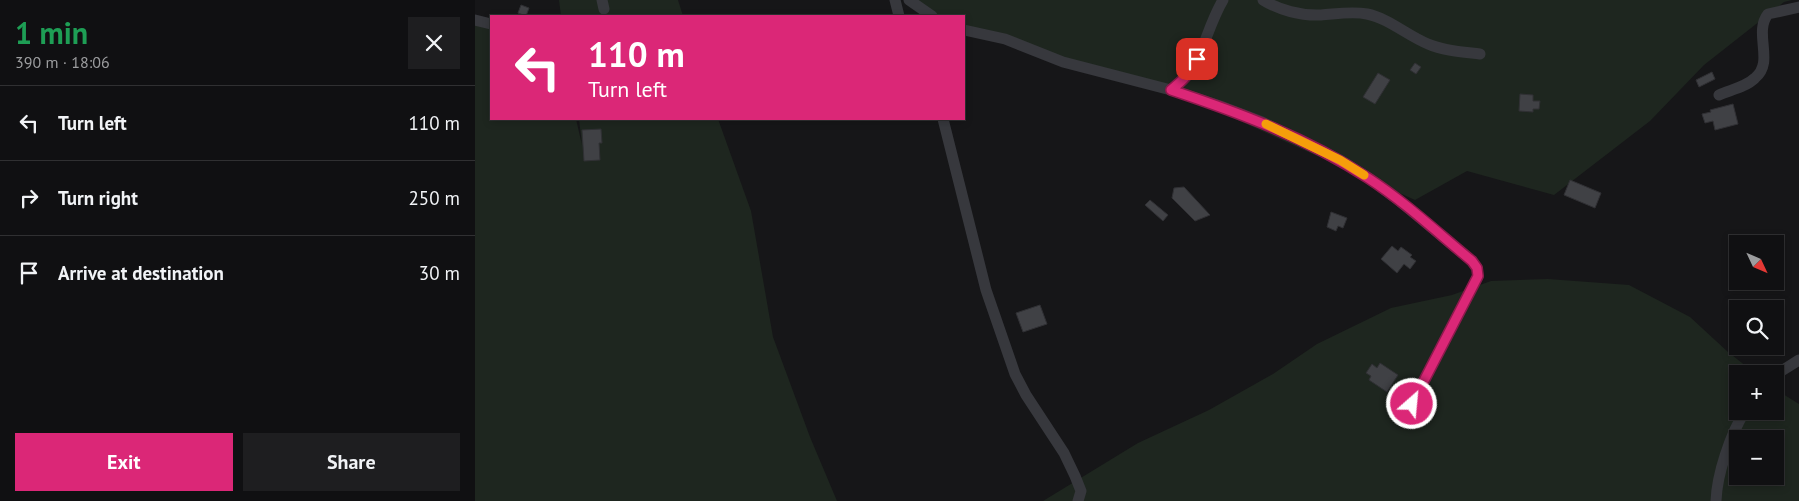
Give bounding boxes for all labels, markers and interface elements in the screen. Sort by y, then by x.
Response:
text: 1 min [15,13,88,52]
button: close [408,17,460,69]
text: 110 m [588,31,685,77]
icon: left [505,35,570,100]
pin [1176,38,1218,80]
icon: arrive [1183,45,1211,73]
text: 390 m · 18:06 [15,52,110,72]
text: Turn left [588,75,667,103]
icon: left [15,109,43,137]
text: Turn left [58,111,127,135]
text: 110 m [408,111,460,135]
icon: right [15,184,43,212]
text: Turn right [58,186,138,210]
text: 250 m [408,186,460,210]
north arrow [1729,235,1784,290]
map controls [1729,235,1784,485]
icon: arrive [15,259,43,287]
text: Arrive at destination [58,261,224,285]
text: 30 m [419,261,460,285]
button: search [1729,300,1784,355]
button: + [1729,365,1784,420]
position arrow [1385,377,1437,429]
button: − [1729,430,1784,485]
button: Exit [15,433,233,491]
button: Share [243,433,460,491]

